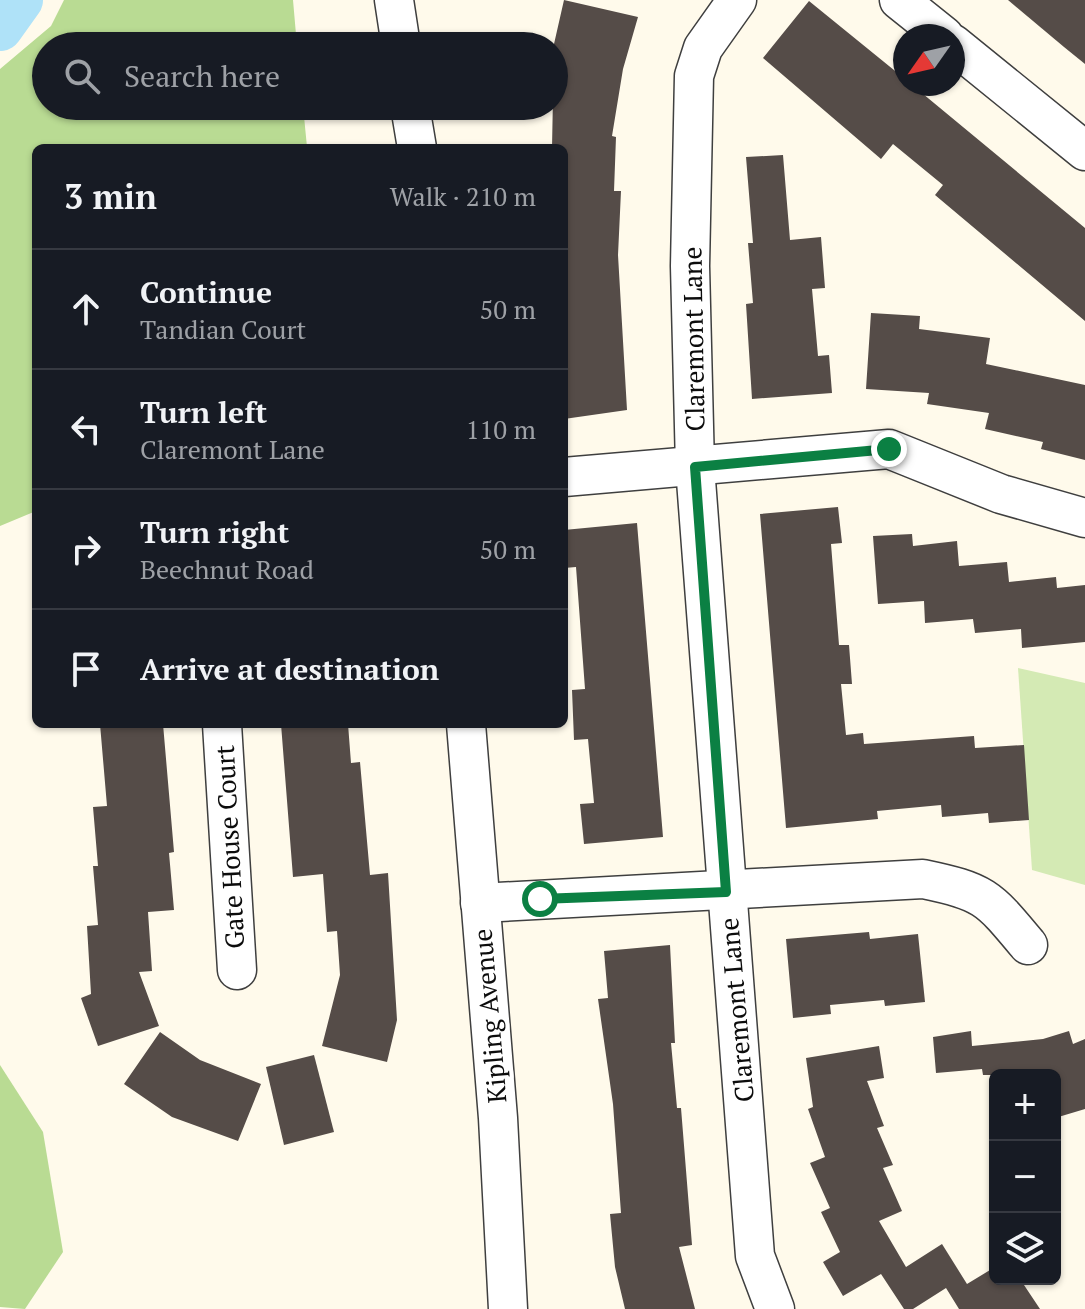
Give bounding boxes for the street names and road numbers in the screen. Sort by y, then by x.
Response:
street label: Claremont Lane [674,246,712,432]
street label: Gate House Court [207,744,251,950]
street label: Claremont Lane [711,916,761,1104]
street label: Kipling Avenue [464,927,514,1105]

